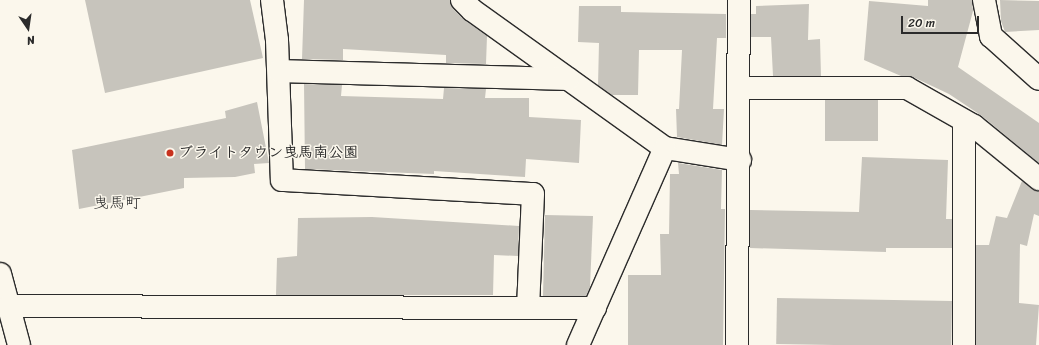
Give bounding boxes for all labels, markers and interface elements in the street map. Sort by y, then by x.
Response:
north arrow [8,8,48,48]
scale bar [903,8,981,34]
text: 20 m [908,12,935,34]
text: N [25,30,37,50]
place label: ブライトタウン曳馬南公園 [178,144,358,162]
marker: ブライトタウン曳馬南公園 [165,148,175,158]
district label: 曳馬町 [93,193,141,213]

